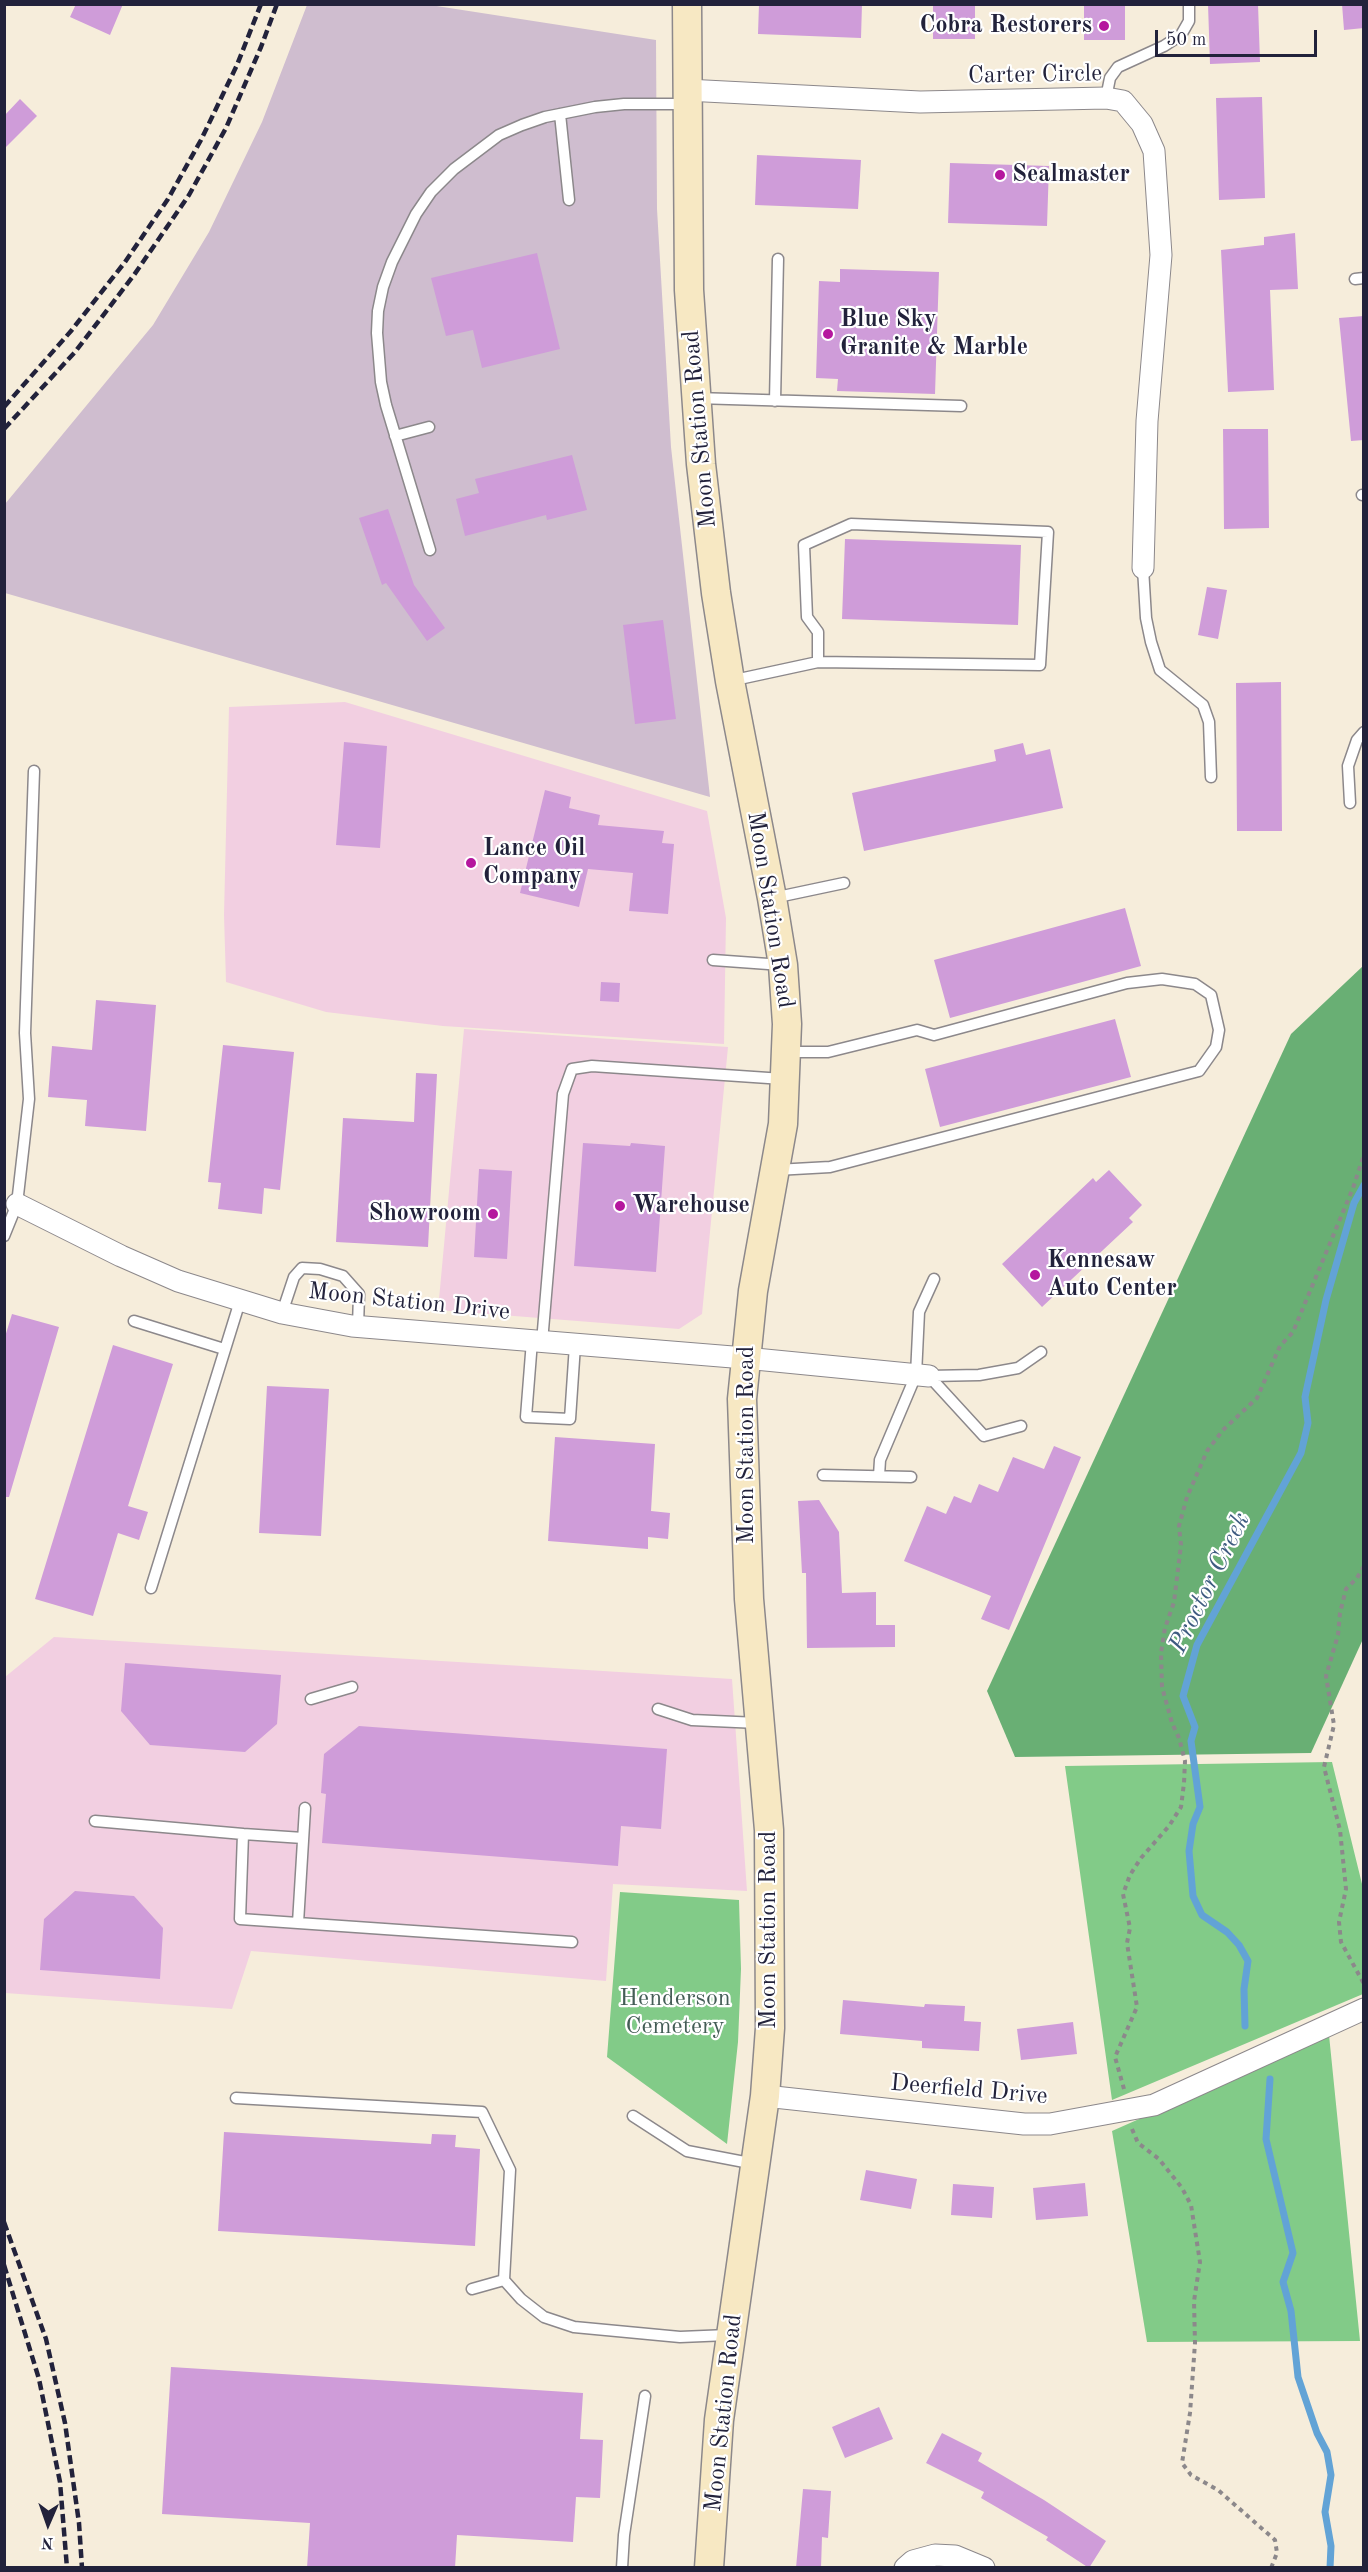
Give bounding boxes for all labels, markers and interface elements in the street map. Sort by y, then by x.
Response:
place label: Cobra Restorers [920,12,1092,40]
scale bar [1158,18,1320,56]
marker: Cobra Restorers [1097,19,1111,33]
text: 50 m [1166,31,1206,49]
street label: Carter Circle [968,59,1102,91]
place label: Sealmaster [1012,161,1130,189]
marker: Sealmaster [993,168,1007,182]
place label: Blue Sky Granite & Marble [840,306,1028,362]
marker: Blue Sky Granite & Marble [821,327,835,341]
street label: Moon Station Road [677,329,723,529]
street label: Moon Station Road [740,810,800,1010]
place label: Lance Oil Company [483,835,585,891]
marker: Lance Oil Company [464,856,478,870]
place label: Warehouse [632,1192,750,1220]
marker: Warehouse [613,1199,627,1213]
place label: Showroom [369,1200,481,1228]
marker: Showroom [486,1207,500,1221]
place label: Kennesaw Auto Center [1047,1247,1177,1303]
marker: Kennesaw Auto Center [1028,1268,1042,1282]
street label: Moon Station Drive [307,1277,511,1327]
street label: Moon Station Road [733,1346,761,1544]
water label: Proctor Creek [1163,1508,1257,1658]
street label: Moon Station Road [755,1831,783,2029]
park label: Henderson Cemetery [619,1985,731,2041]
street label: Deerfield Drive [889,2069,1049,2111]
street label: Moon Station Road [699,2313,749,2513]
north arrow [18,2494,78,2554]
text: N [41,2534,54,2550]

